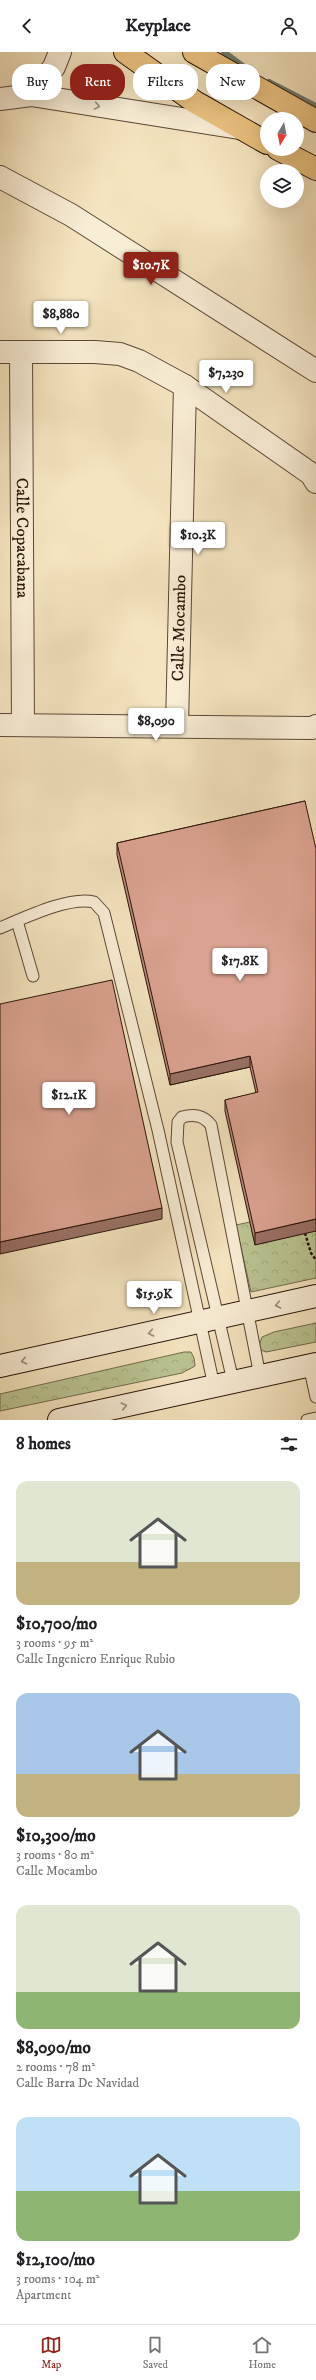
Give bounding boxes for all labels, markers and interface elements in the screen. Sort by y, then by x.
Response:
icon: back [16,15,38,37]
text: Keyplace [125,15,191,37]
icon: person [278,15,300,37]
chip: Buy [12,64,62,100]
chip: Rent [70,64,125,100]
chip: Filters [133,64,198,100]
chip: New [206,64,260,100]
one-way arrow [94,101,100,110]
north arrow [260,112,304,156]
map controls [260,112,304,208]
button: layers [260,164,304,208]
pin: $10.7K [118,252,184,286]
text: $10.7K [132,257,170,273]
pin: $8,880 [28,301,94,335]
text: $8,880 [42,306,80,322]
pin: $7,230 [193,360,259,394]
text: $7,230 [208,365,244,381]
street label: Calle Copacabana [11,478,33,599]
pin: $10.3K [165,522,231,556]
text: $10.3K [180,527,216,543]
street label: Calle Mocambo [167,575,192,682]
pin: $8,090 [123,708,189,742]
text: $8,090 [137,713,175,729]
pin: $17.8K [207,948,273,982]
text: $17.8K [221,953,259,969]
pin: $12.1K [36,1082,102,1116]
text: $12.1K [51,1087,87,1103]
pin: $15.9K [121,1281,187,1315]
text: $15.9K [136,1286,172,1302]
one-way arrow [275,1300,281,1308]
one-way arrow [148,1328,154,1336]
one-way arrow [21,1356,27,1364]
one-way arrow [121,1403,128,1411]
text: 8 homes [16,1433,71,1455]
icon: filters [278,1433,300,1455]
icon: home [122,1507,194,1579]
text: $10,700/mo [16,1613,97,1635]
text: 3 rooms · 95 m² [16,1635,93,1651]
text: Calle Ingeniero Enrique Rubio [16,1651,175,1667]
icon: home [122,1719,194,1791]
text: $10,300/mo [16,1825,95,1847]
text: 3 rooms · 80 m² [16,1847,94,1863]
text: Calle Mocambo [16,1863,97,1879]
icon: home [122,1931,194,2003]
text: $8,090/mo [16,2037,91,2059]
text: 2 rooms · 78 m² [16,2059,95,2075]
text: Calle Barra De Navidad [16,2075,139,2091]
icon: home [122,2143,194,2215]
text: $12,100/mo [16,2249,95,2271]
text: 3 rooms · 104 m² [16,2271,99,2287]
text: Apartment [16,2287,71,2303]
tab: Map [40,2334,62,2372]
tab: Saved [143,2334,168,2372]
tab: Home [249,2334,276,2372]

